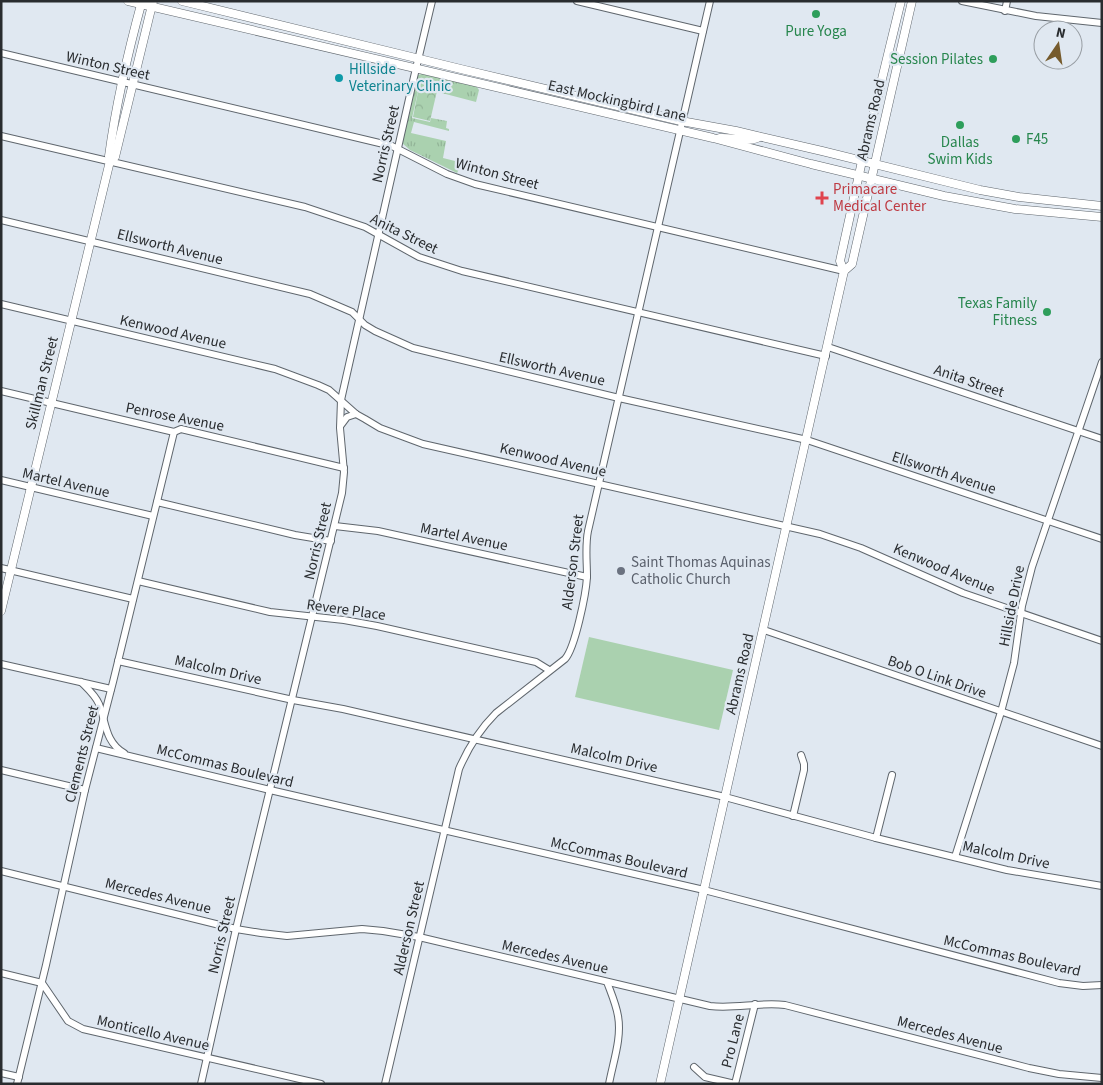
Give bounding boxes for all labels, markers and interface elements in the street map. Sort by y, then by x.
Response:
marker: Pure Yoga [810,8,822,20]
north arrow [1033,20,1083,70]
place label: Pure Yoga [785,21,847,42]
text: N [1054,23,1067,44]
street label: Winton Street [64,46,152,86]
place label: Session Pilates [890,49,983,70]
marker: Session Pilates [987,53,999,65]
place label: Hillside Veterinary Clinic [349,59,451,97]
marker: Hillside Veterinary Clinic [333,72,345,84]
street label: East Mockingbird Lane [546,75,688,127]
street label: Abrams Road [851,77,891,163]
street label: Norris Street [367,103,405,185]
marker: Dallas Swim Kids [954,119,966,131]
place label: F45 [1026,129,1048,150]
place label: Dallas Swim Kids [928,132,992,170]
marker: F45 [1010,133,1022,145]
street label: Winton Street [453,153,541,195]
place label: Primacare Medical Center [833,179,927,217]
marker: Primacare Medical Center [815,191,829,205]
street label: Anita Street [367,209,441,259]
street label: Ellsworth Avenue [115,224,225,270]
place label: Texas Family Fitness [958,293,1037,331]
marker: Texas Family Fitness [1041,306,1053,318]
street label: Kenwood Avenue [118,310,228,354]
street label: Skillman Street [20,334,64,432]
street label: Ellsworth Avenue [497,347,607,391]
street label: Anita Street [931,359,1007,403]
street label: Penrose Avenue [124,397,226,437]
street label: Kenwood Avenue [498,438,608,482]
street label: Ellsworth Avenue [889,446,999,500]
street label: Martel Avenue [20,463,112,503]
street label: Norris Street [299,500,337,582]
street label: Alderson Street [557,513,589,611]
street label: Martel Avenue [418,517,510,557]
street label: Kenwood Avenue [890,538,998,600]
place label: Saint Thomas Aquinas Catholic Church [631,552,771,590]
street label: Hillside Drive [994,564,1030,648]
marker: Saint Thomas Aquinas Catholic Church [615,565,627,577]
street label: Revere Place [305,594,387,626]
street label: Abrams Road [720,631,760,717]
street label: Malcolm Drive [172,650,264,690]
street label: Bob O Link Drive [885,650,989,704]
street label: Clements Street [60,703,104,805]
street label: Malcolm Drive [568,738,660,778]
street label: McCommas Boulevard [154,739,296,793]
street label: McCommas Boulevard [548,832,690,884]
street label: Malcolm Drive [960,836,1052,874]
street label: Mercedes Avenue [103,873,213,919]
street label: Alderson Street [388,879,430,977]
street label: Norris Street [203,894,241,976]
street label: McCommas Boulevard [941,930,1083,982]
street label: Mercedes Avenue [500,935,610,979]
street label: Monticello Avenue [95,1010,211,1056]
street label: Mercedes Avenue [895,1011,1005,1059]
street label: Pro Lane [716,1012,750,1070]

